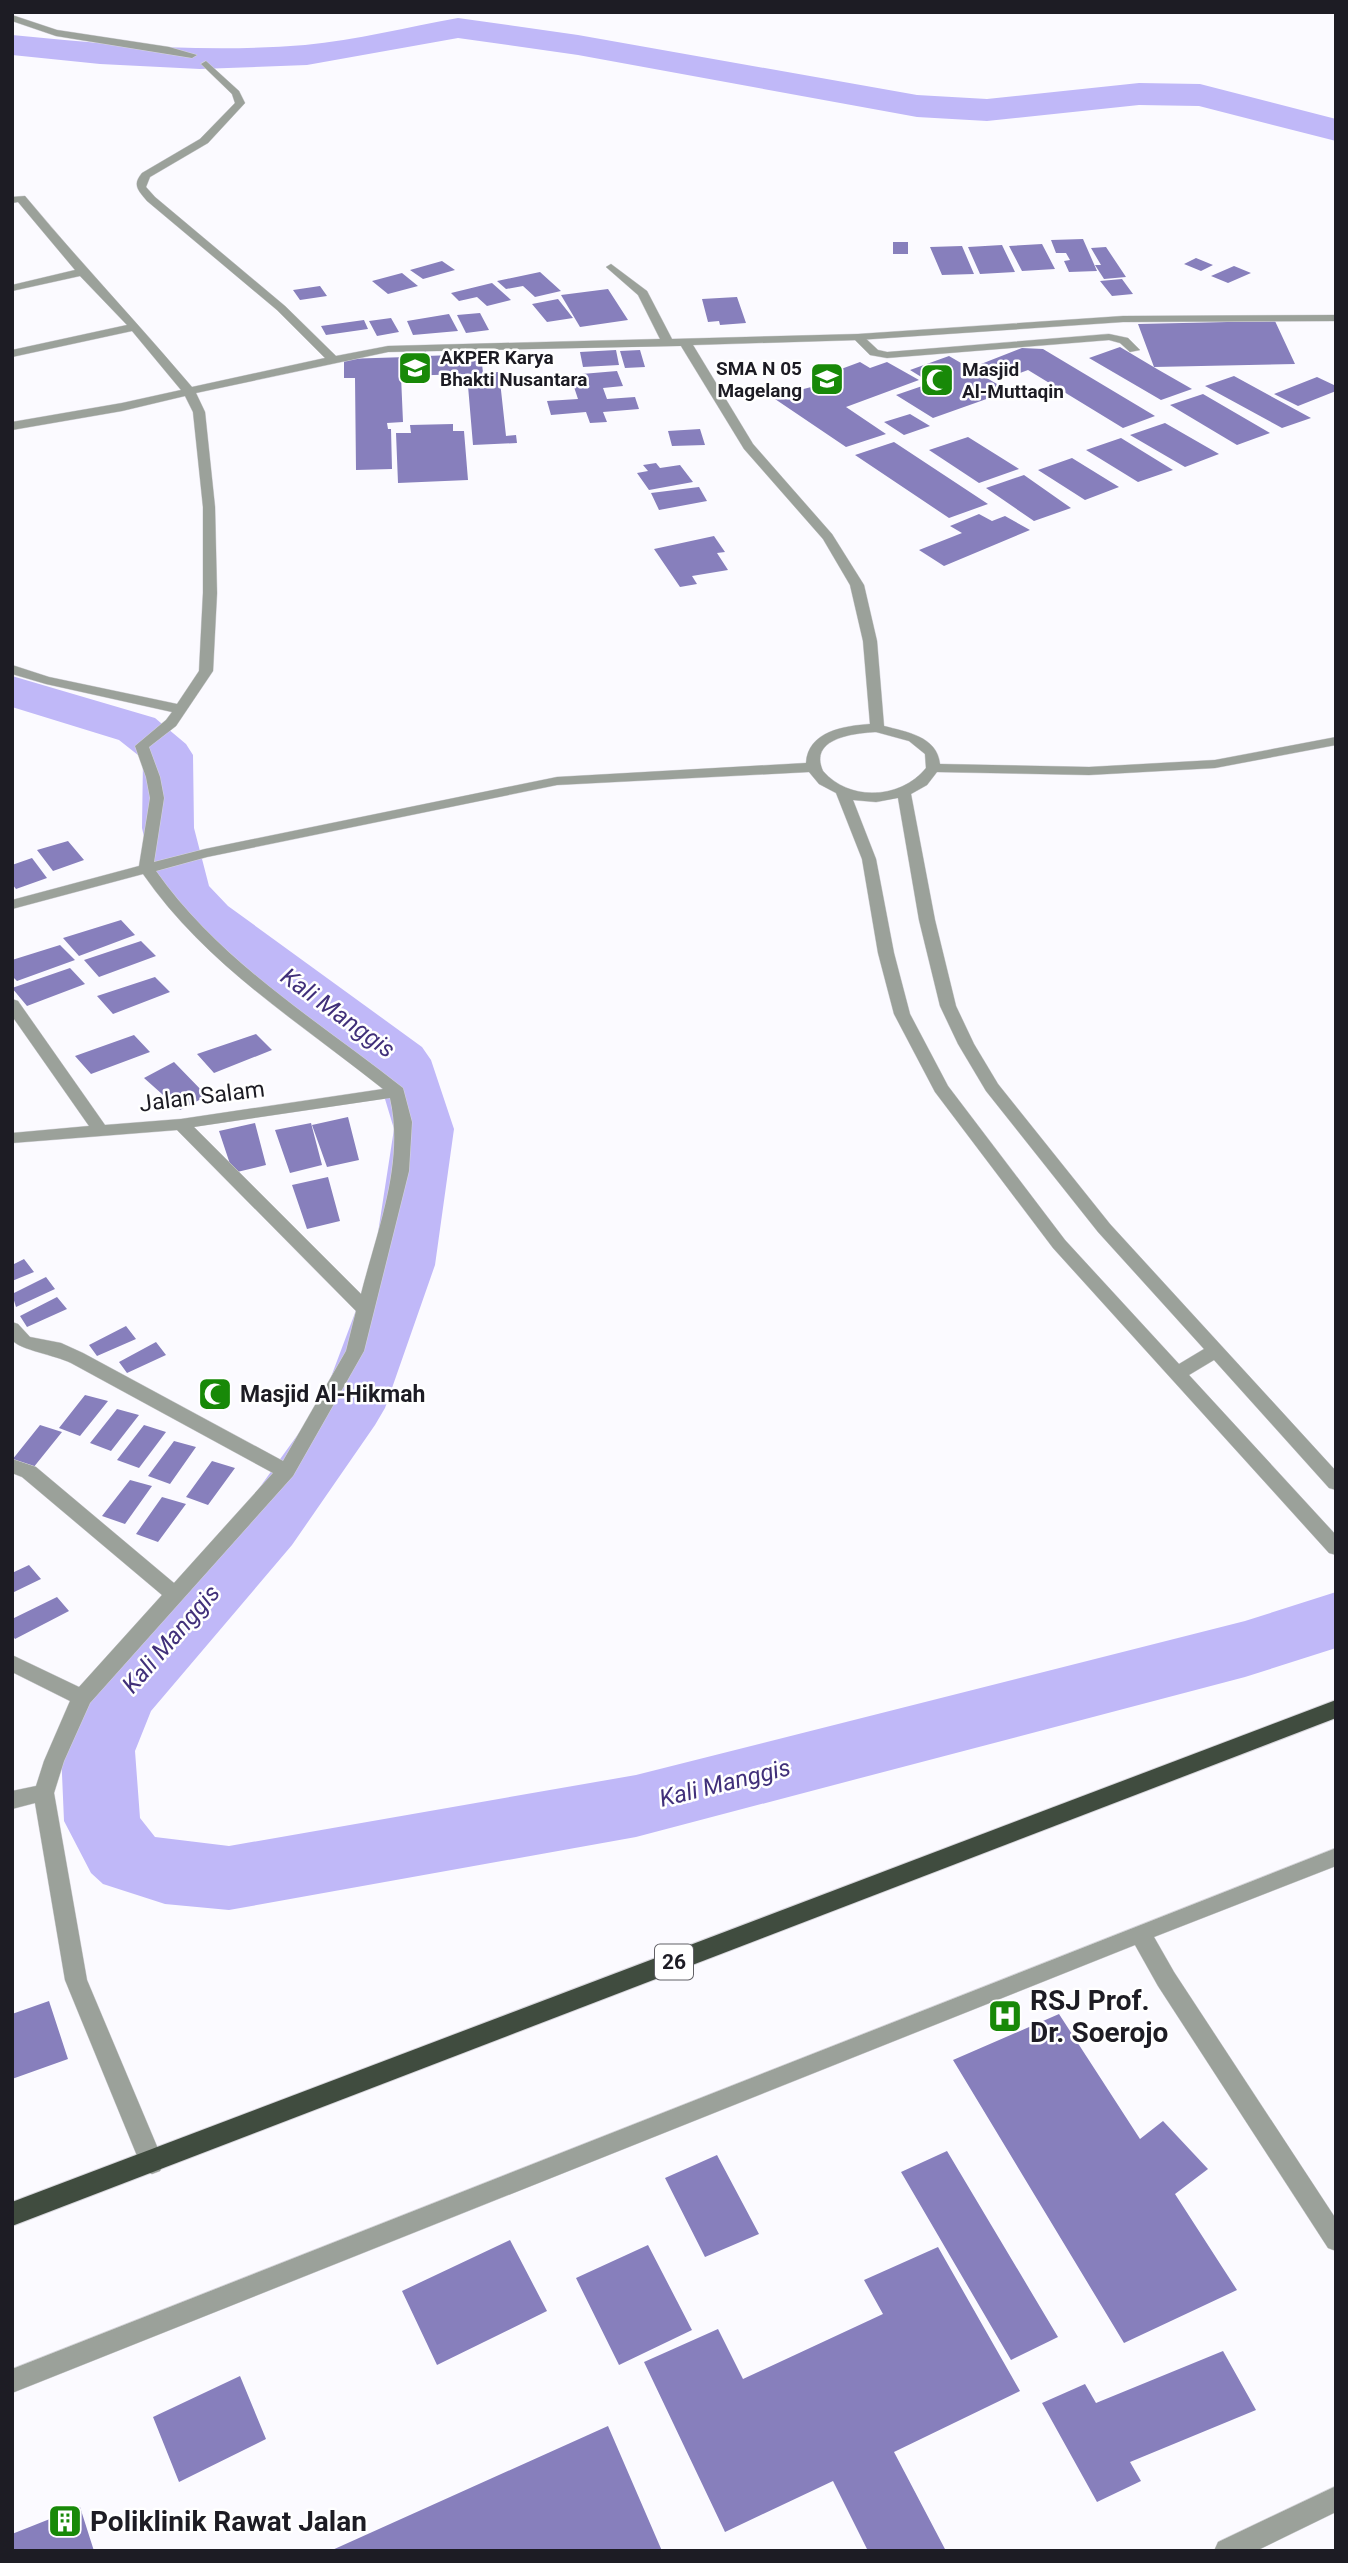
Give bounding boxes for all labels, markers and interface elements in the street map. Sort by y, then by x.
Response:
place label: AKPER Karya Bhakti Nusantara [440,346,587,391]
school or university icon: AKPER Karya Bhakti Nusantara [396,349,434,387]
place label: SMA N 05 Magelang [716,357,802,402]
place label: Masjid Al-Muttaqin [962,358,1064,403]
school or university icon: SMA N 05 Magelang [808,360,846,398]
mosque icon: Masjid Al-Muttaqin [918,361,956,399]
water label: Kali Manggis [276,962,400,1064]
street label: Jalan Salam [138,1075,266,1118]
mosque icon: Masjid Al-Hikmah [196,1375,234,1413]
place label: Masjid Al-Hikmah [240,1381,425,1408]
water label: Kali Manggis [116,1579,226,1699]
water label: Kali Manggis [657,1753,793,1813]
road number: 26 [655,1944,693,1980]
place label: RSJ Prof. Dr. Soerojo [1030,1984,1168,2049]
hospital icon: RSJ Prof. Dr. Soerojo [986,1997,1024,2035]
building icon: Poliklinik Rawat Jalan [46,2502,84,2540]
place label: Poliklinik Rawat Jalan [90,2505,367,2538]

